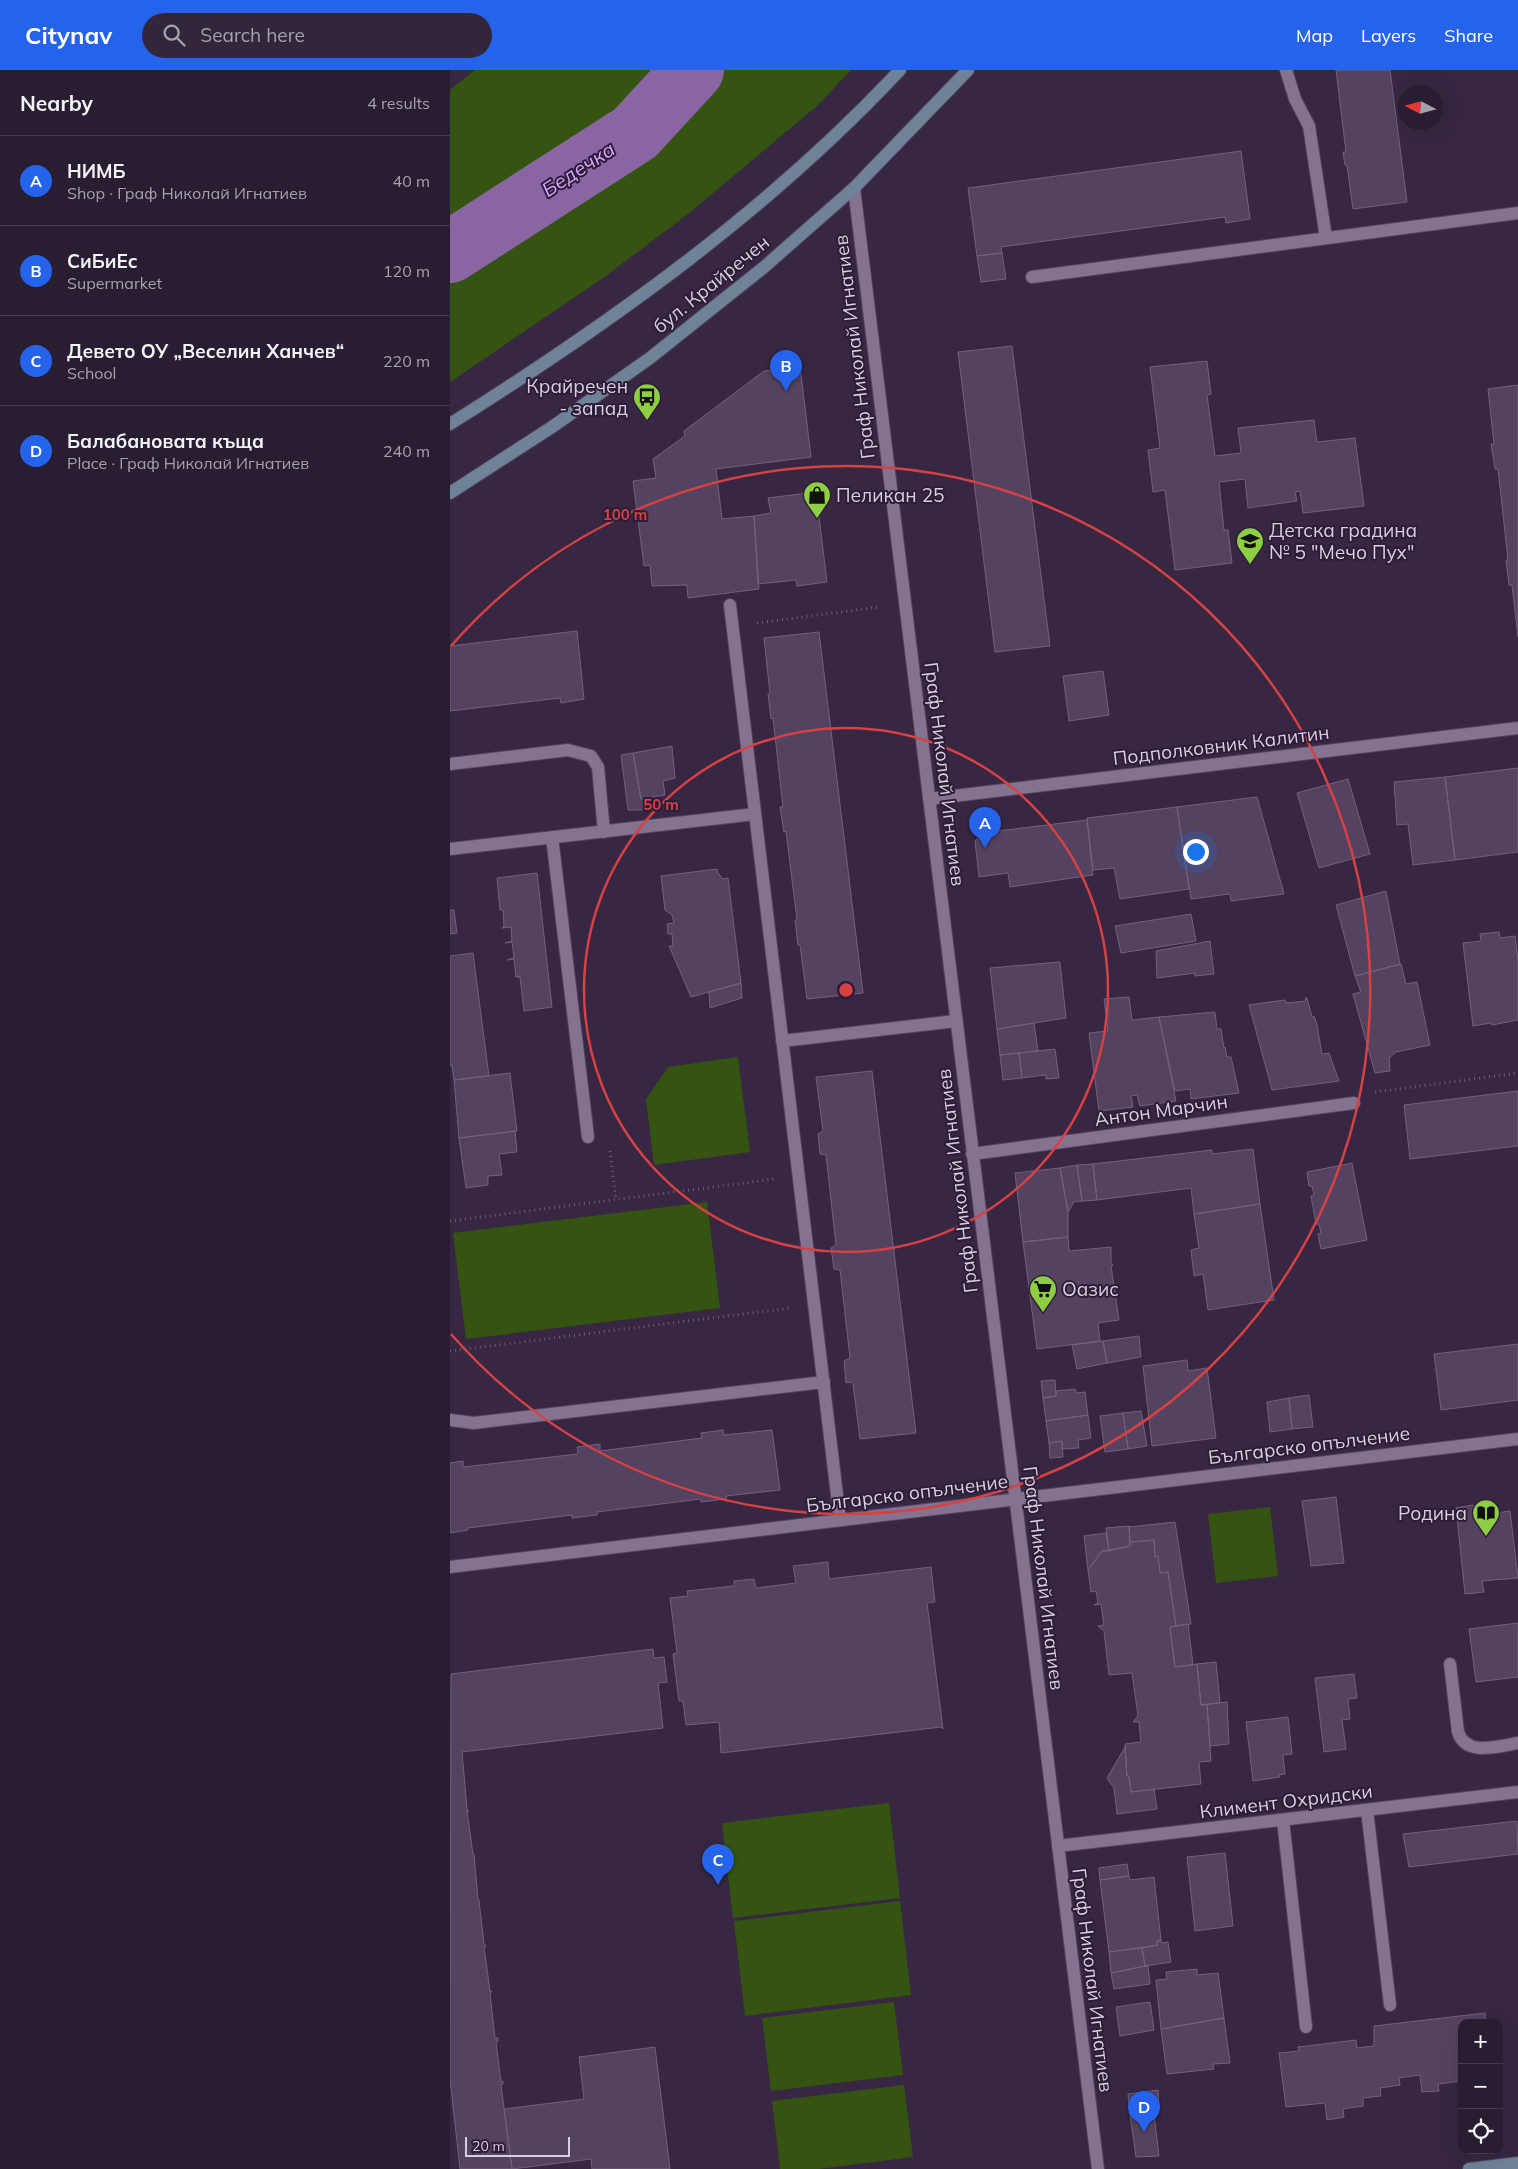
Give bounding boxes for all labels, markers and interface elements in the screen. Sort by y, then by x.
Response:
search box [142,13,492,58]
text: Citynav [25,20,112,50]
icon: search [160,21,188,49]
text: Search here [200,23,305,47]
text: Map [1296,24,1333,47]
text: Layers [1361,24,1416,47]
text: Share [1444,24,1493,47]
north arrow [1398,85,1443,130]
text: Nearby [20,90,93,116]
text: 4 results [367,93,430,113]
water label: Бедечка [537,136,619,202]
text: НИМБ [67,159,126,183]
text: A [30,171,42,191]
text: 40 m [393,171,430,191]
text: Shop · Граф Николай Игнатиев [67,183,307,203]
street label: бул. Крайречен [648,230,774,338]
street label: Граф Николай Игнатиев [828,234,880,460]
text: СиБиЕс [67,249,138,273]
text: B [30,261,42,281]
text: 120 m [383,261,430,281]
text: Supermarket [67,273,162,293]
text: Девето ОУ „Веселин Ханчев“ [67,339,344,363]
pin: B [770,350,802,391]
text: C [31,351,41,371]
text: 220 m [383,351,430,371]
text: School [67,363,116,383]
place label: Крайречен - запад [526,374,628,420]
bus stop icon: Крайречен - запад [632,382,662,421]
text: Балабановата къща [67,429,264,453]
text: D [30,441,42,461]
text: 240 m [383,441,430,461]
text: Place · Граф Николай Игнатиев [67,453,309,473]
shop icon: Пеликан 25 [802,480,832,519]
place label: Пеликан 25 [836,483,944,507]
text: 100 m [603,505,647,524]
place label: Детска градина № 5 "Мечо Пух" [1269,518,1417,564]
school or university icon: Детска градина № 5 "Мечо Пух" [1235,526,1265,565]
street label: Граф Николай Игнатиев [919,661,971,887]
street label: Подполковник Калитин [1111,720,1331,770]
text: 50 m [643,795,679,814]
pin: A [969,807,1001,848]
your location [1183,839,1209,865]
centre of rings [837,981,855,999]
street label: Граф Николай Игнатиев [931,1068,983,1294]
street label: Антон Марчин [1093,1089,1229,1131]
supermarket icon: Оазис [1028,1274,1058,1313]
place label: Оазис [1062,1277,1119,1301]
street label: Българско опълчение [1207,1421,1411,1469]
street label: Граф Николай Игнатиев [1018,1465,1070,1691]
street label: Българско опълчение [805,1469,1009,1517]
library icon: Родина [1471,1498,1501,1537]
place label: Родина [1398,1501,1467,1525]
street label: Климент Охридски [1198,1778,1374,1824]
pin: C [702,1844,734,1885]
street label: Граф Николай Игнатиев [1067,1867,1119,2093]
map controls [1458,2019,1503,2154]
button: + [1458,2019,1503,2064]
button: − [1458,2064,1503,2109]
pin: D [1128,2091,1160,2132]
button: locate [1458,2109,1503,2154]
scale bar [465,2134,570,2157]
text: 20 m [472,2137,505,2155]

